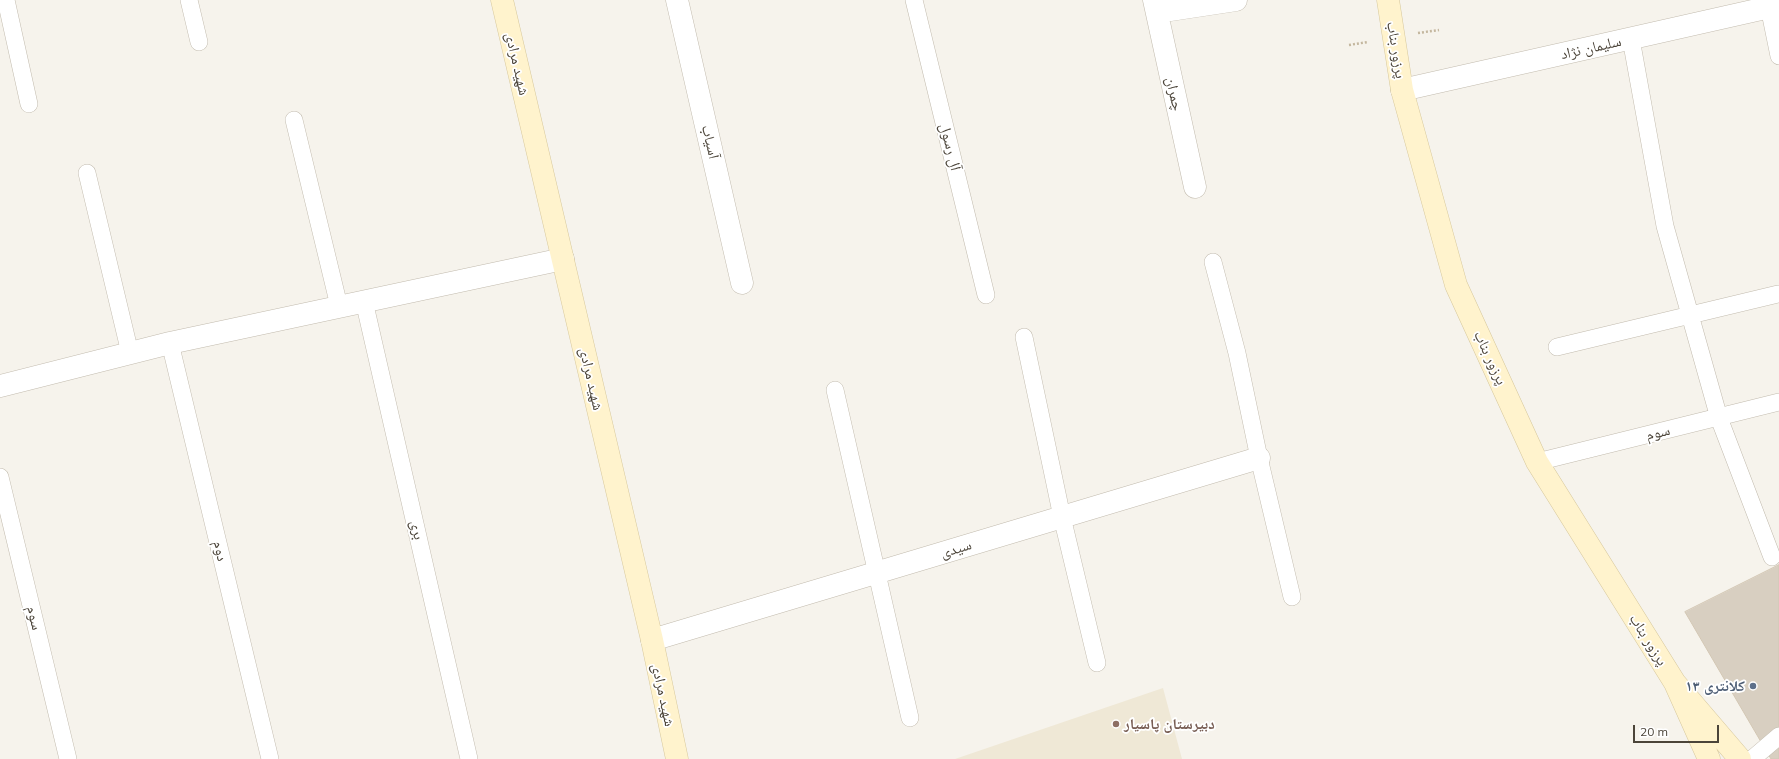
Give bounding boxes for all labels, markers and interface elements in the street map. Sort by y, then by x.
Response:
street label: پرزور بناب [1383,20,1409,80]
street label: شهید مرادی [501,31,533,97]
street label: سلیمان نژاد [1559,32,1623,64]
street label: چمران [1162,75,1186,113]
street label: آل رسول [935,122,965,172]
street label: آسیاب [697,123,723,161]
street label: پرزور بناب [1470,328,1510,388]
street label: شهید مرادی [575,346,607,412]
street label: سوم [1644,421,1672,445]
street label: بری [406,518,428,542]
street label: سیدی [938,536,974,562]
street label: دوم [209,539,231,563]
street label: سوم [22,604,46,632]
street label: پرزور بناب [1625,611,1671,669]
street label: شهید مرادی [648,662,678,728]
place label: کلانتری ۱۳ [1685,677,1745,695]
marker: کلانتری ۱۳ [1748,681,1758,691]
place label: دبیرستان پاسیار [1124,715,1215,733]
scale bar [1635,717,1721,743]
marker: دبیرستان پاسیار [1111,719,1121,729]
text: 20 m [1640,724,1668,739]

